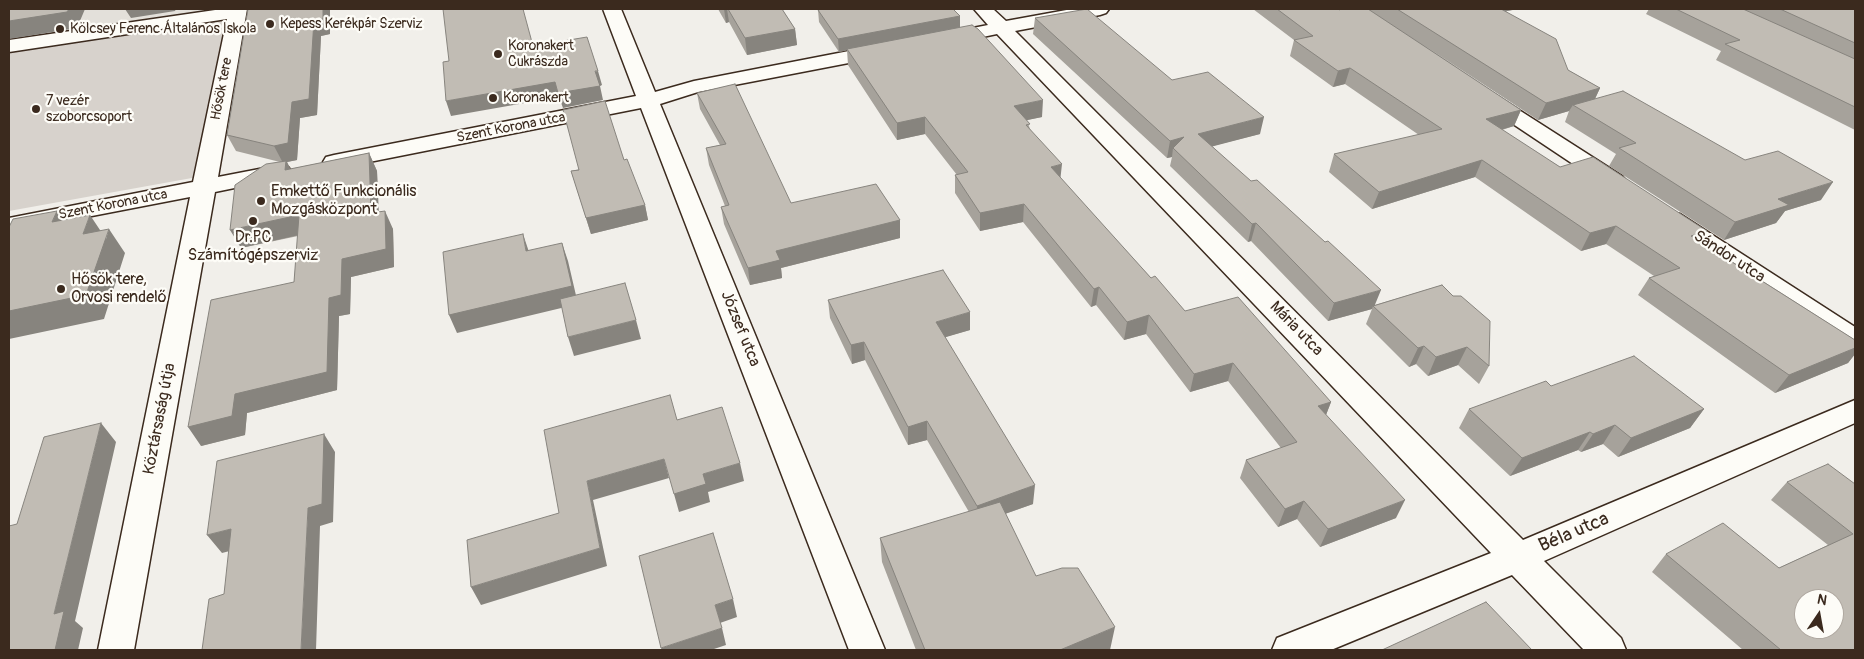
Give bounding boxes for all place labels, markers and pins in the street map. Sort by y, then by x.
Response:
place label: Kepess Kerékpár Szerviz [280,16,423,32]
marker: Kepess Kerékpár Szerviz [264,18,276,30]
place label: Kölcsey Ferenc Általános Iskola [70,21,256,37]
marker: Kölcsey Ferenc Általános Iskola [54,23,66,35]
place label: Koronakert Cukrászda [508,38,574,70]
marker: Koronakert Cukrászda [492,48,504,60]
place label: Koronakert [503,90,569,106]
marker: Koronakert [487,92,499,104]
place label: 7 vezér szoborcsoport [46,93,132,125]
marker: 7 vezér szoborcsoport [30,103,42,115]
place label: Emkettő Funkcionális Mozgásközpont [271,182,416,220]
marker: Emkettő Funkcionális Mozgásközpont [255,195,267,207]
marker: Dr.PC Számítógépszerviz [247,215,259,227]
place label: Dr.PC Számítógépszerviz [188,228,318,266]
place label: Hősök tere, Orvosi rendelő [71,270,167,308]
marker: Hősök tere, Orvosi rendelő [55,283,67,295]

